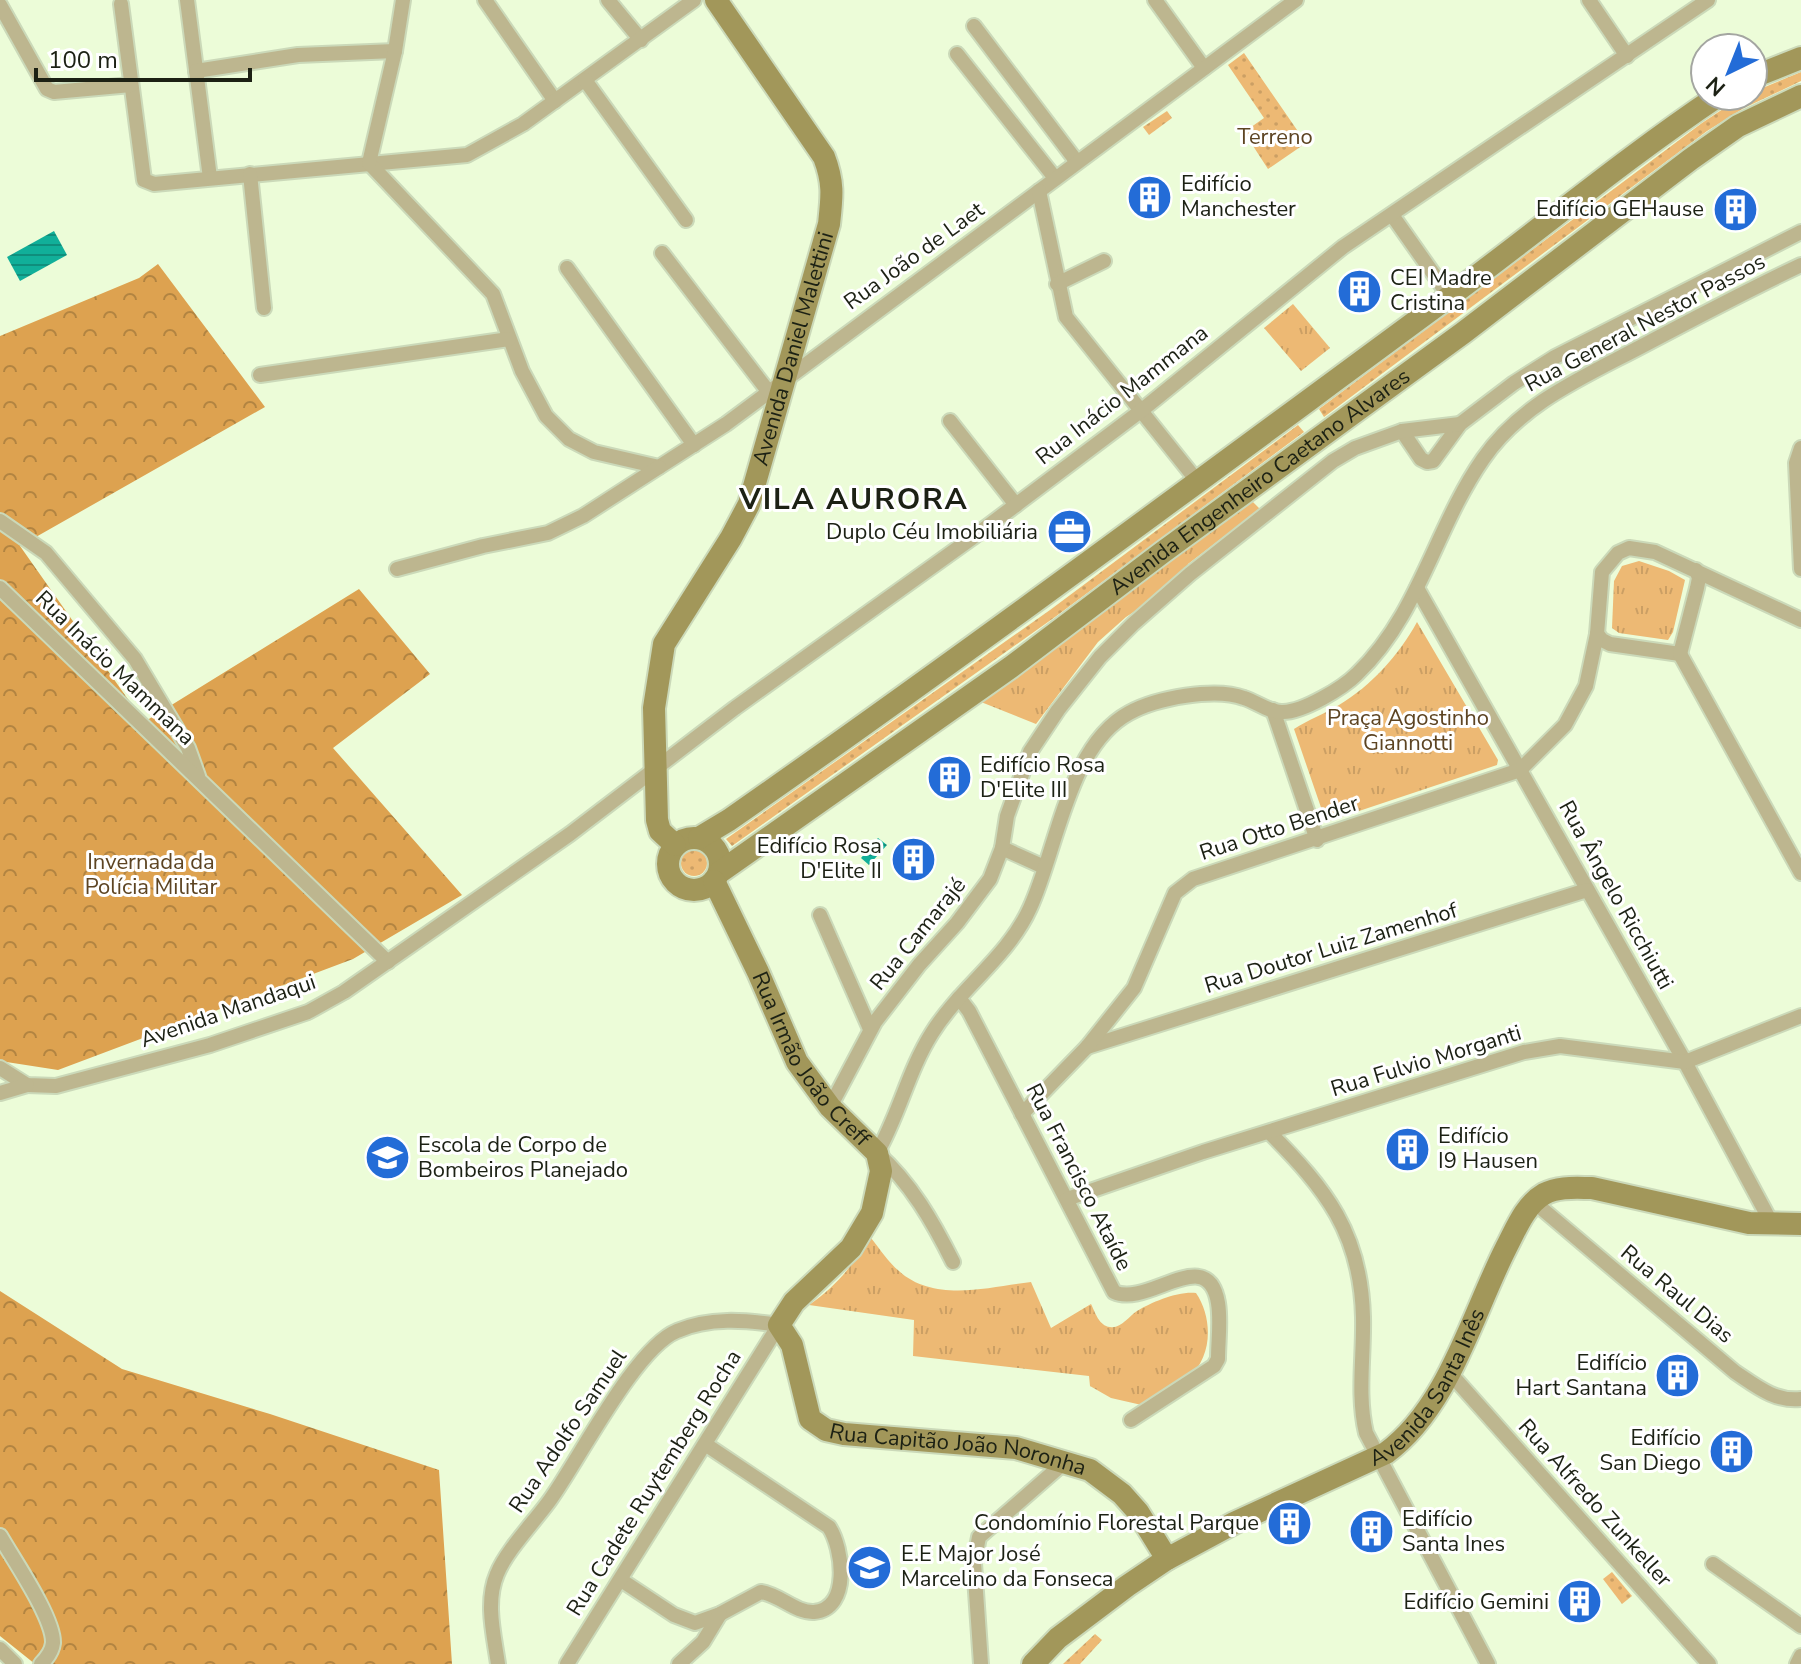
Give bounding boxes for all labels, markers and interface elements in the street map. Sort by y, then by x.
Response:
scale bar [36,32,250,82]
north arrow [1689,32,1769,112]
text: 100 m [48,44,118,76]
text: N [1700,69,1732,102]
park label: Terreno [1237,122,1313,152]
place label: Edifício Manchester [1181,169,1296,224]
building icon: Edifício Manchester [1126,173,1174,221]
building icon: Edifício GEHause [1711,185,1759,233]
place label: Edifício GEHause [1536,194,1704,224]
street label: Rua João de Laet [838,195,990,317]
street label: Avenida Daniel Malettini [746,228,841,469]
street label: Rua General Nestor Passos [1519,247,1771,399]
place label: CEI Madre Cristina [1390,263,1492,318]
building icon: CEI Madre Cristina [1335,267,1383,315]
street label: Rua Inácio Mammana [1030,318,1214,472]
street label: Avenida Engenheiro Caetano Alvares [1103,361,1416,602]
district label: VILA AURORA [738,479,969,520]
office icon: Duplo Céu Imobiliária [1045,508,1093,556]
place label: Duplo Céu Imobiliária [826,517,1038,547]
street label: Rua Inácio Mammana [29,584,201,752]
park label: Praça Agostinho Giannotti [1327,703,1489,758]
place label: Edifício Rosa D'Elite III [980,750,1105,805]
building icon: Edifício Rosa D'Elite III [925,754,973,802]
street label: Rua Otto Bender [1196,788,1363,868]
street label: Rua Ângelo Ricchiutti [1552,795,1680,995]
place label: Edifício Rosa D'Elite II [757,831,882,886]
building icon: Edifício Rosa D'Elite II [889,835,937,883]
park label: Invernada da Polícia Militar [85,847,217,902]
street label: Rua Camarajé [863,871,973,997]
street label: Rua Doutor Luiz Zamenhof [1201,895,1462,1001]
street label: Avenida Mandaqui [136,967,320,1055]
street label: Rua Irmão João Creff [745,967,877,1154]
street label: Rua Fulvio Morganti [1327,1018,1525,1104]
street label: Rua Francisco Ataíde [1019,1078,1139,1276]
place label: Edifício I9 Hausen [1438,1121,1538,1176]
building icon: Edifício I9 Hausen [1383,1125,1431,1173]
place label: Escola de Corpo de Bombeiros Planejado [418,1130,628,1185]
school or university icon: Escola de Corpo de Bombeiros Planejado [363,1134,411,1182]
street label: Rua Raul Dias [1614,1238,1740,1350]
street label: Avenida Santa Inês [1364,1304,1492,1474]
street label: Rua Adolfo Samuel [502,1343,634,1519]
street label: Rua Cadete Ruytemberg Rocha [560,1344,748,1622]
place label: Edifício Hart Santana [1516,1348,1647,1403]
building icon: Edifício Hart Santana [1654,1352,1702,1400]
street label: Rua Alfredo Zunkeller [1511,1412,1679,1594]
street label: Rua Capitão João Noronha [826,1416,1090,1483]
place label: Edifício San Diego [1599,1423,1701,1478]
building icon: Edifício San Diego [1708,1427,1756,1475]
building icon: Condomínio Florestal Parque [1266,1499,1314,1547]
place label: Edifício Santa Ines [1402,1504,1505,1559]
place label: Condomínio Florestal Parque [974,1508,1259,1538]
building icon: Edifício Santa Ines [1347,1508,1395,1556]
place label: E.E Major José Marcelino da Fonseca [901,1539,1113,1594]
school or university icon: E.E Major José Marcelino da Fonseca [846,1543,894,1591]
building icon: Edifício Gemini [1556,1578,1604,1626]
place label: Edifício Gemini [1404,1587,1549,1617]

